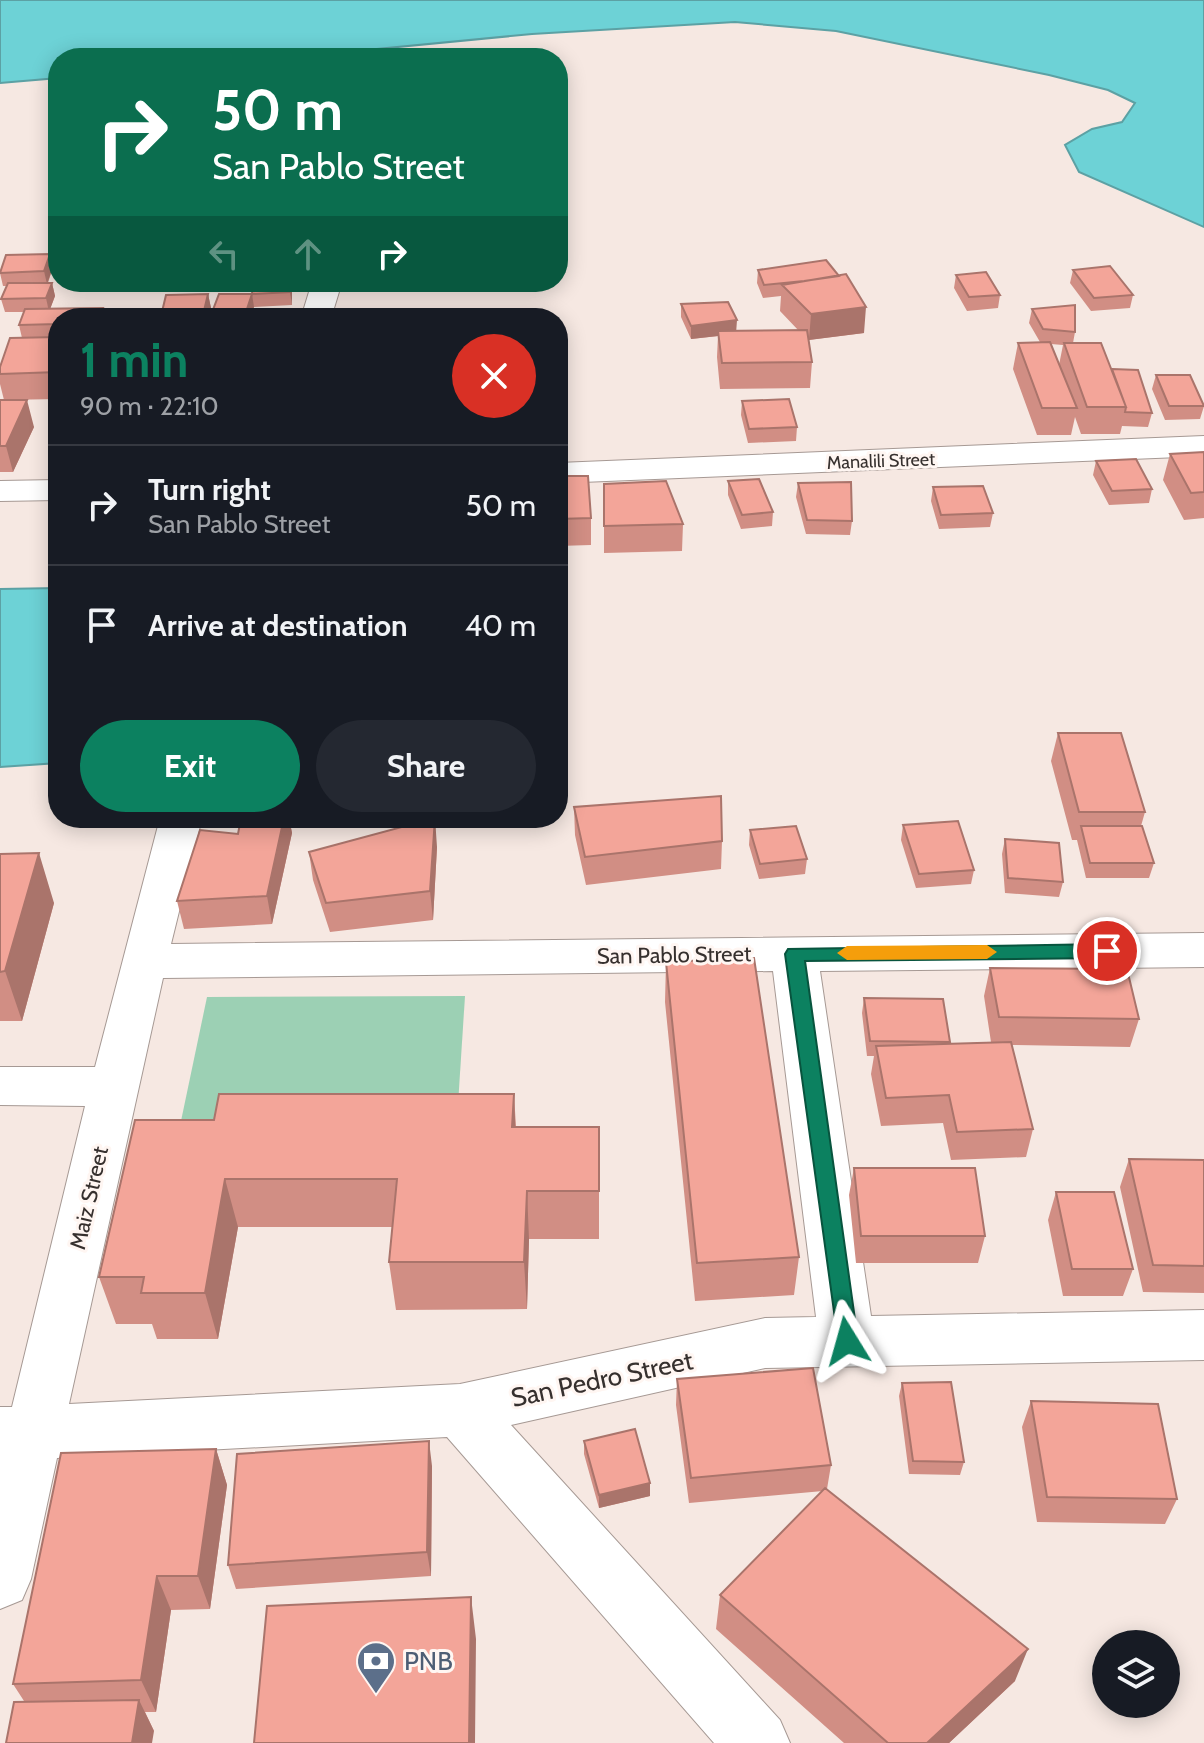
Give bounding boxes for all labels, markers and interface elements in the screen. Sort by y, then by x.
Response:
text: 50 m [212,76,343,144]
icon: right [80,80,184,184]
text: San Pablo Street [212,144,465,188]
icon: left [202,232,246,276]
icon: ahead [286,232,330,276]
icon: right [370,232,414,276]
text: 1 min [80,331,188,389]
button: close [452,334,536,418]
text: 90 m · 22:10 [80,390,219,422]
street label: Manalili Street [827,448,935,474]
text: Turn right [148,471,271,508]
icon: right [80,483,124,527]
text: 50 m [466,487,536,524]
text: San Pablo Street [148,508,330,540]
icon: arrive [80,603,124,647]
text: Arrive at destination [148,607,408,644]
text: 40 m [465,607,536,644]
button: Exit [80,720,300,812]
button: Share [316,720,536,812]
pin [1073,917,1141,985]
icon: arrive [1085,929,1129,973]
street label: San Pablo Street [597,940,752,970]
street label: Maiz Street [64,1143,114,1252]
position arrow [805,1299,889,1383]
street label: San Pedro Street [508,1344,696,1414]
map controls [1092,1630,1180,1718]
button: layers [1092,1630,1180,1718]
bank icon: PNB [355,1640,397,1695]
place label: PNB [404,1645,453,1677]

